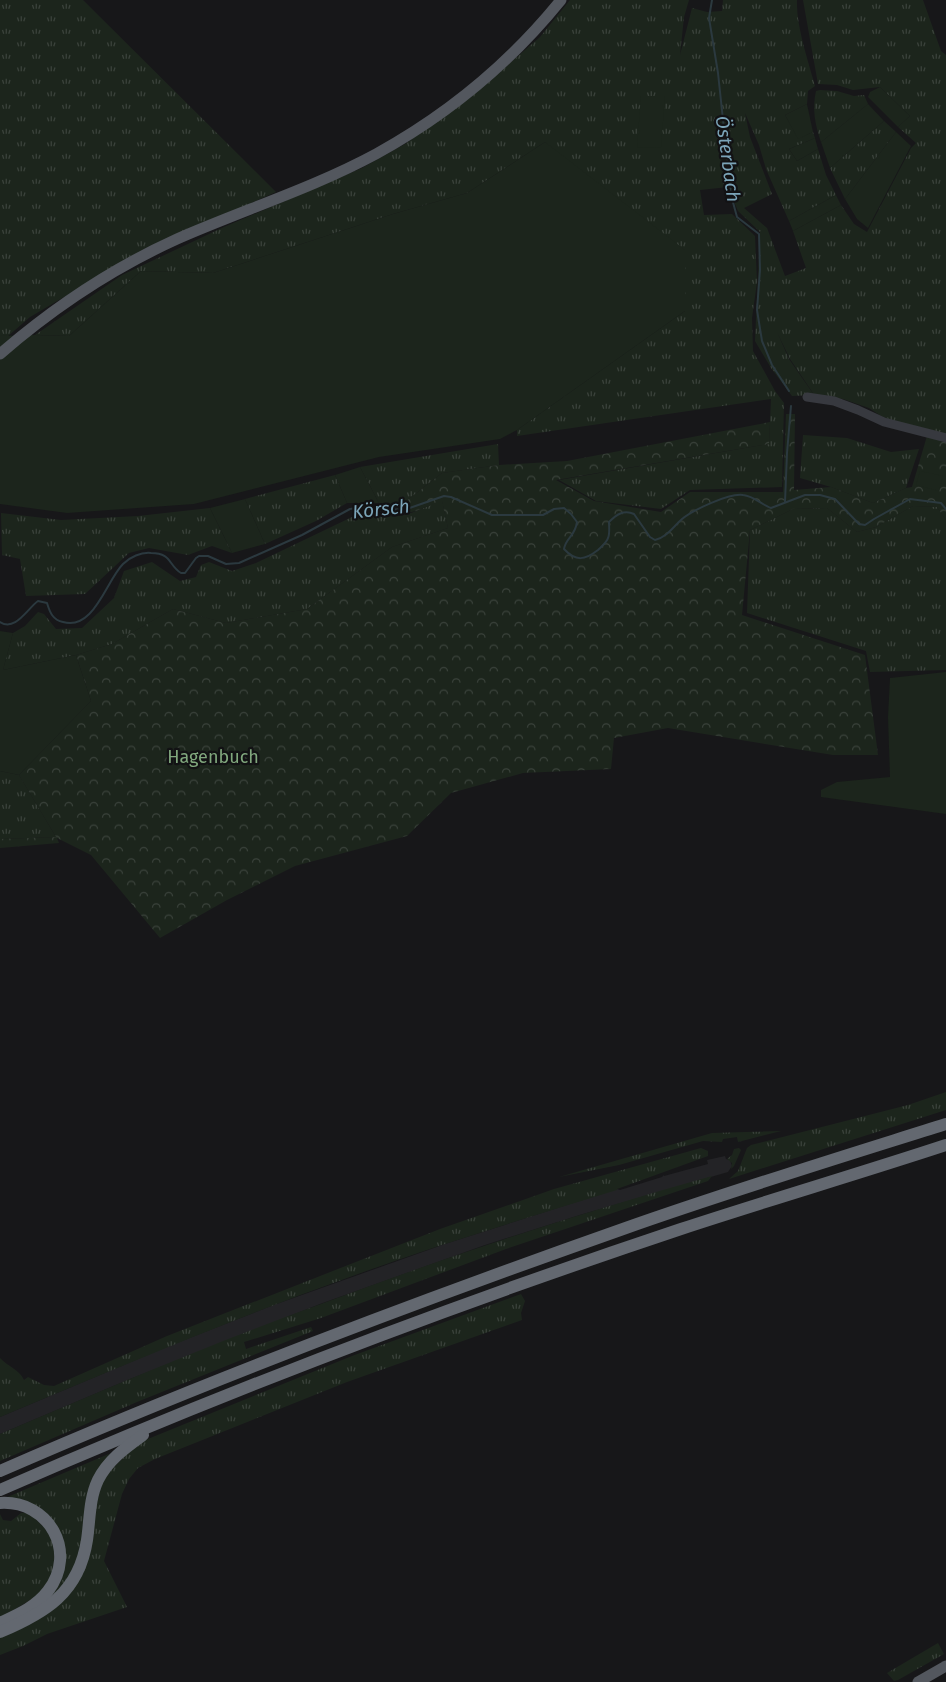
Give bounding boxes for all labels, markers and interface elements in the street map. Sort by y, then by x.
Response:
water label: Österbach [711,114,745,204]
water label: Körsch [351,495,411,523]
park label: Hagenbuch [167,746,259,768]

